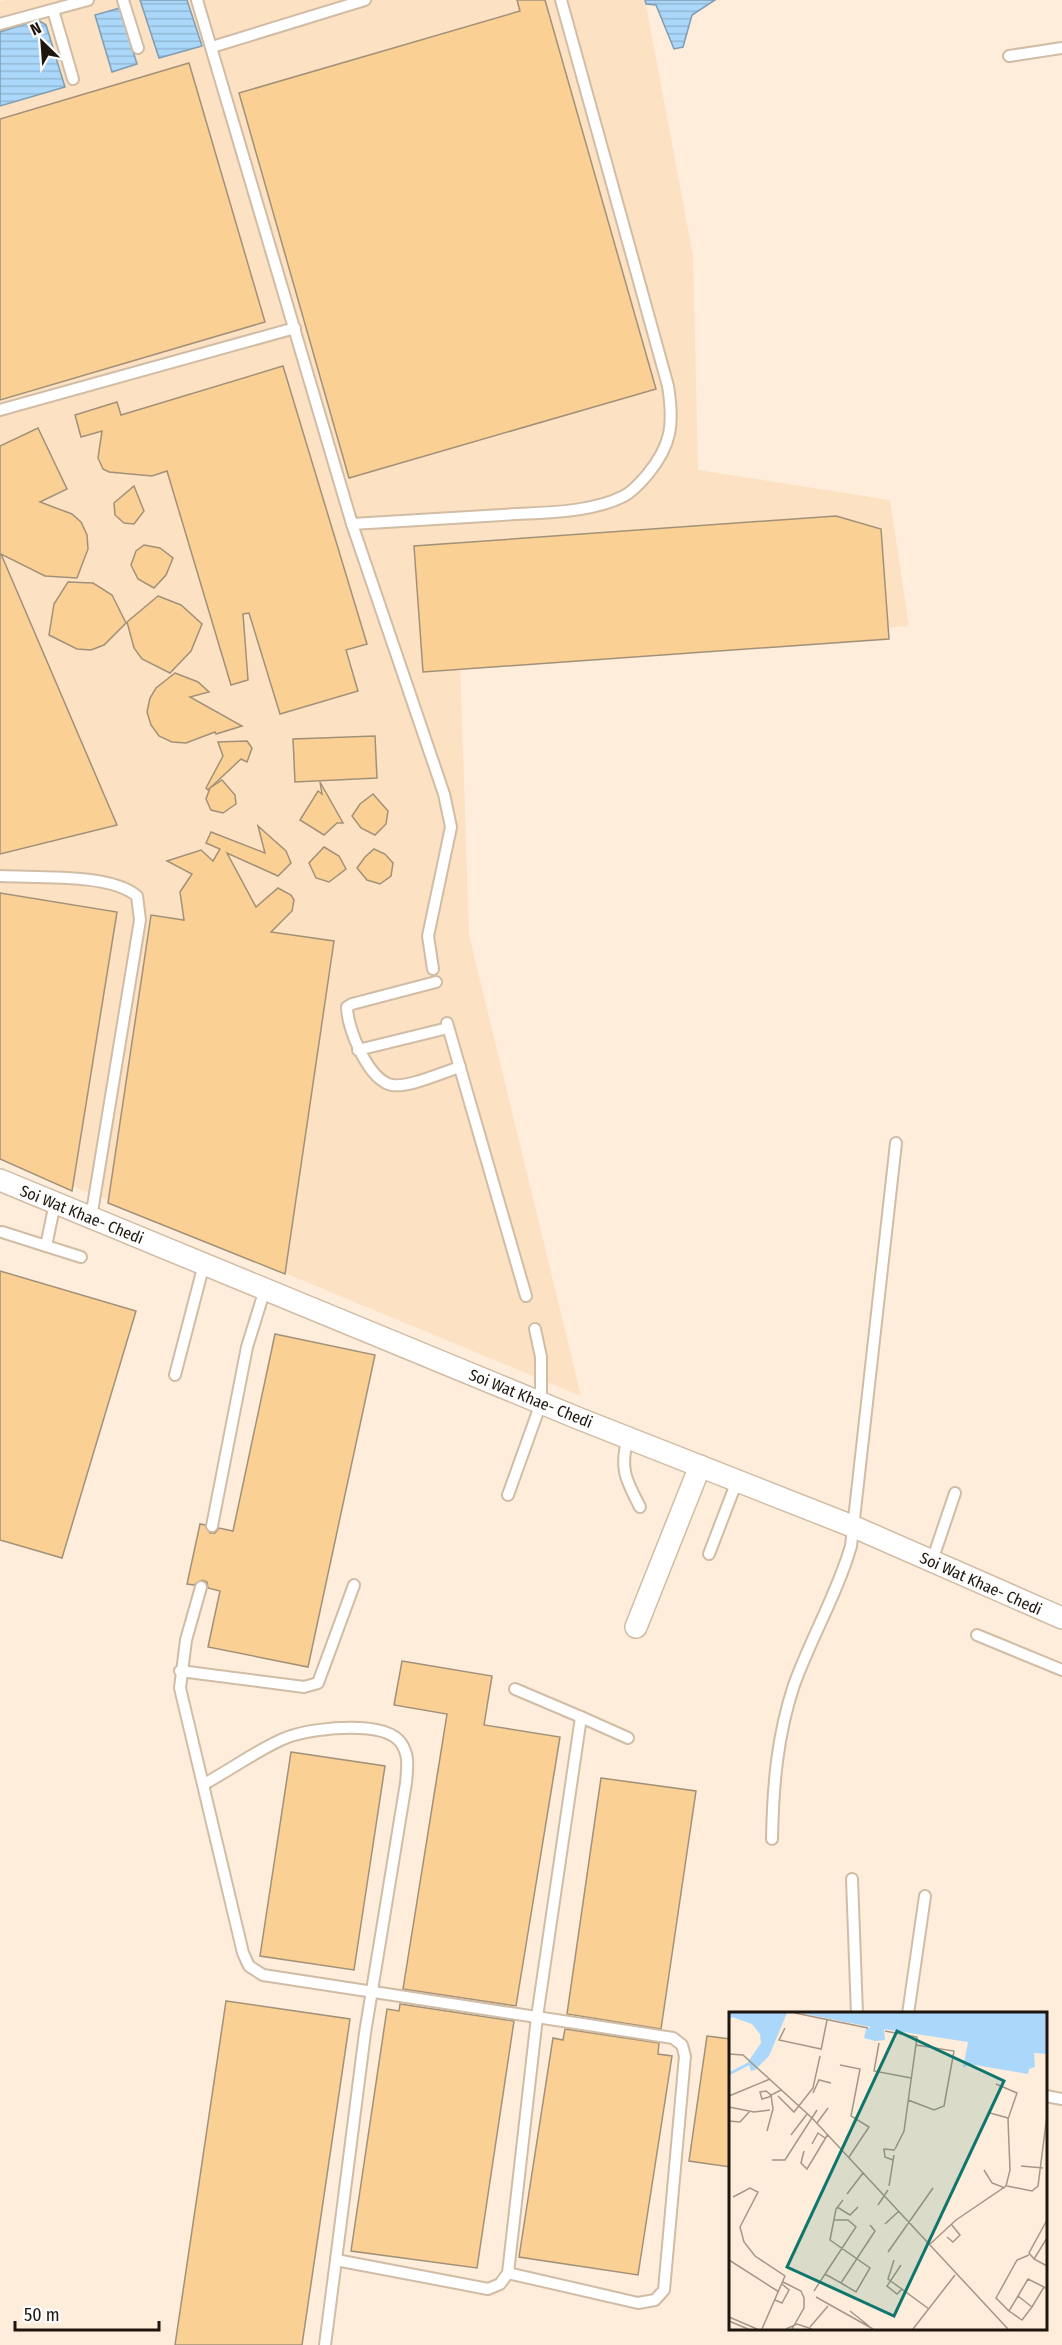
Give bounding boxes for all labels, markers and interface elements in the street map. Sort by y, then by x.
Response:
north arrow [12,12,72,72]
text: N [28,18,44,39]
street label: Soi Wat Khae- Chedi [17,1181,146,1248]
street label: Soi Wat Khae- Chedi [466,1365,595,1432]
street label: Soi Wat Khae- Chedi [917,1548,1045,1619]
inset map [729,2012,1047,2330]
scale bar [15,2294,159,2332]
text: 50 m [24,2304,60,2326]

